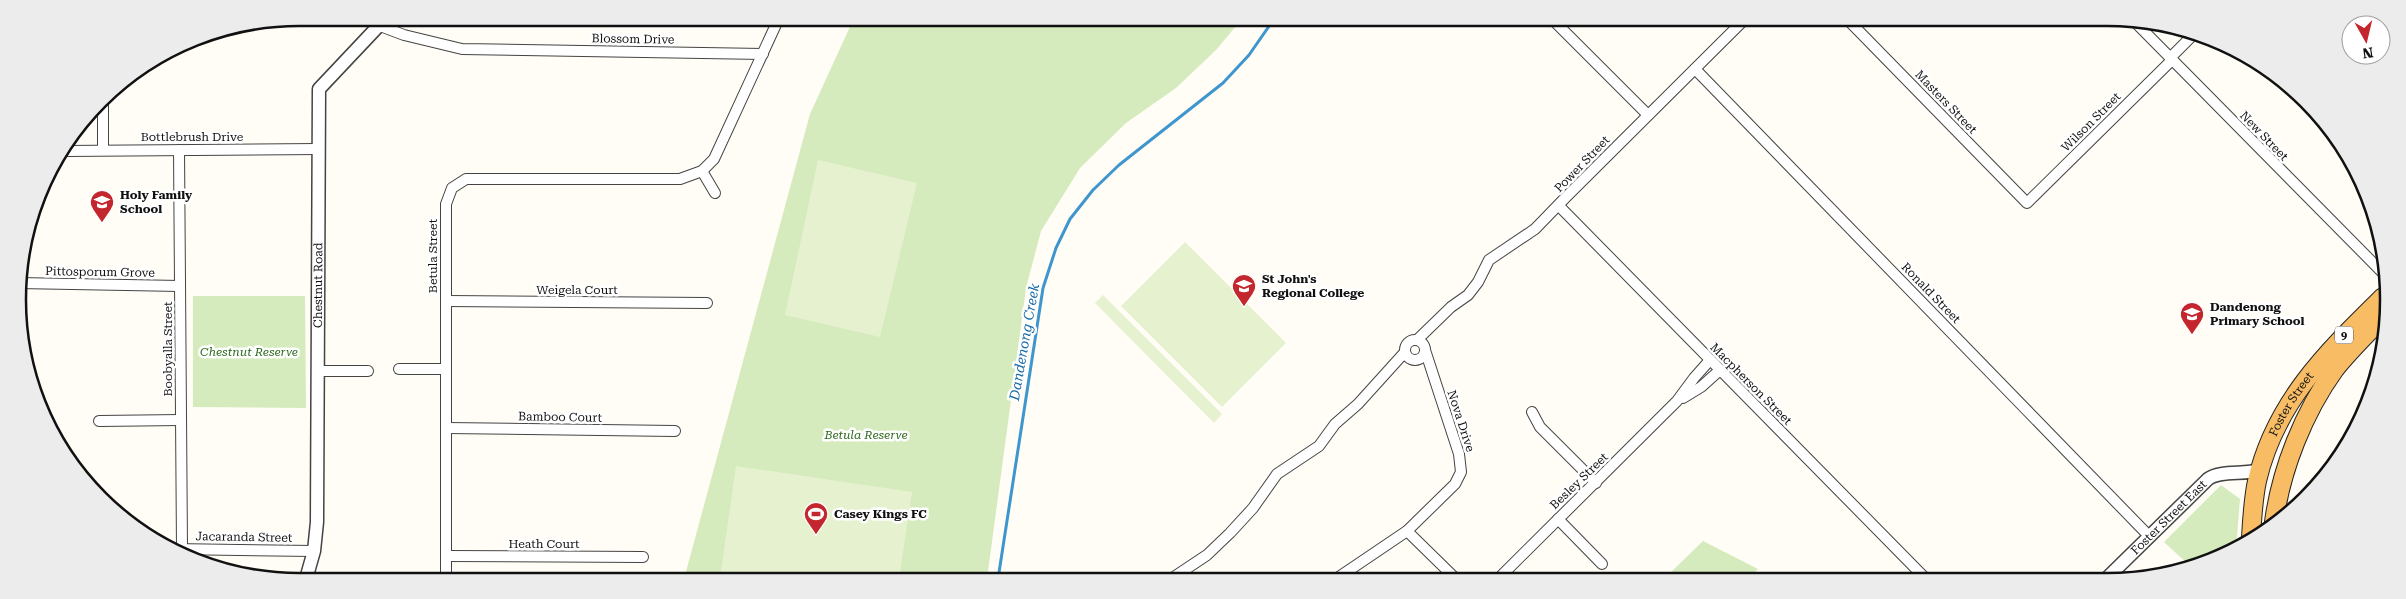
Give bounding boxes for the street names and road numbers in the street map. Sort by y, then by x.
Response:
street label: Blossom Drive [591,31,675,47]
street label: Masters Street [1912,67,1980,137]
street label: Wilson Street [2059,89,2124,154]
street label: New Street [2237,108,2291,164]
street label: Bottlebrush Drive [141,130,244,144]
street label: Power Street [1552,132,1613,195]
street label: Betula Street [426,218,440,293]
street label: Chestnut Road [311,242,325,328]
street label: Ronald Street [1899,260,1964,327]
street label: Pittosporum Grove [45,264,155,280]
street label: Weigela Court [536,283,618,297]
street label: Boobyalla Street [161,301,175,397]
road number: 9 [2335,326,2353,344]
street label: Macpherson Street [1707,340,1795,428]
street label: Foster Street [2266,369,2317,438]
street label: Nova Drive [1444,388,1478,454]
street label: Bamboo Court [518,409,603,425]
street label: Besley Street [1547,450,1611,512]
street label: Foster Street East [2128,477,2210,558]
street label: Jacaranda Street [195,529,293,545]
street label: Heath Court [508,537,580,551]

